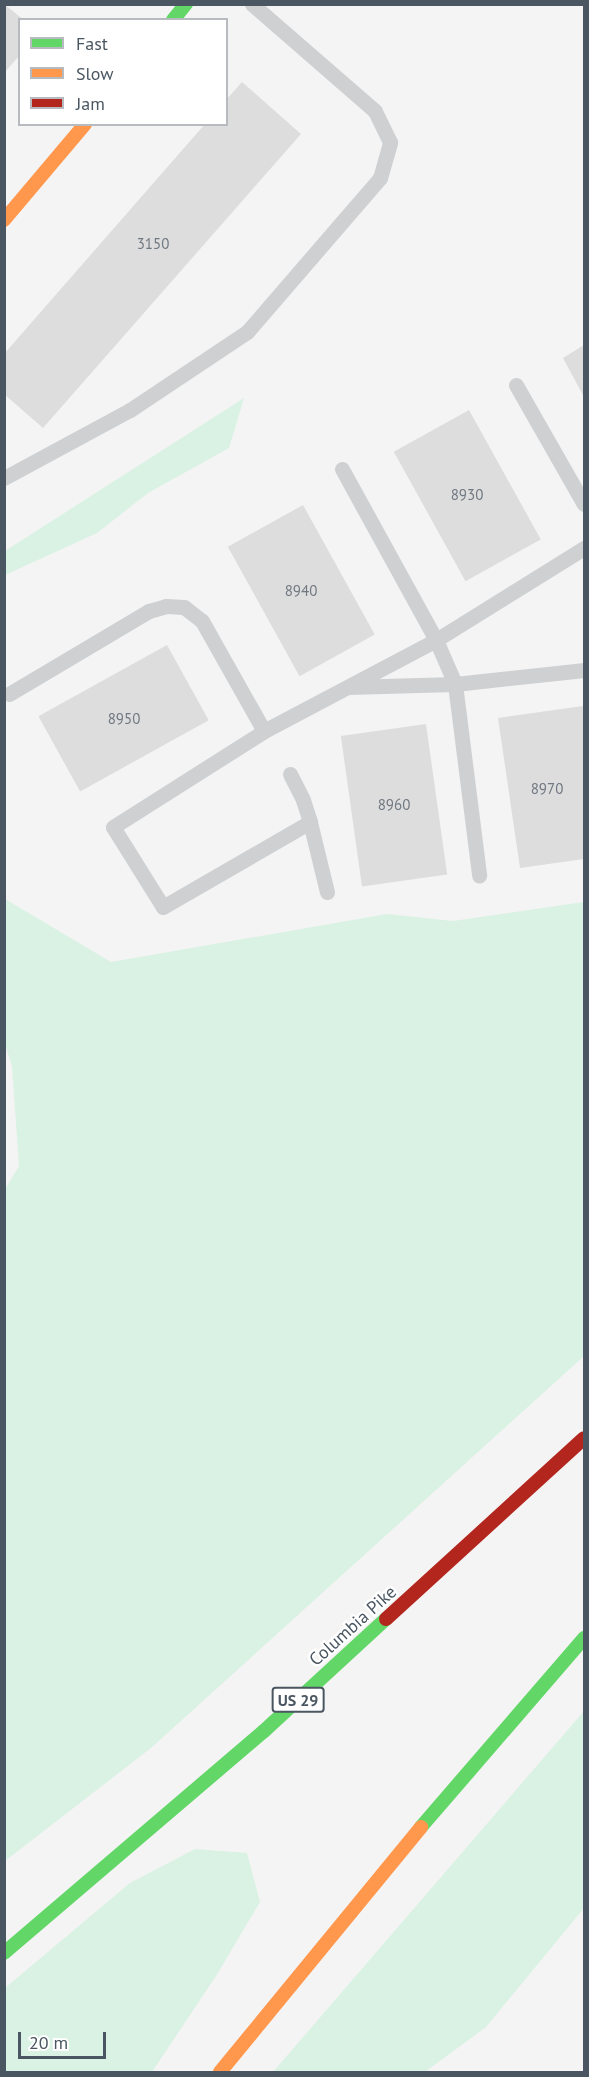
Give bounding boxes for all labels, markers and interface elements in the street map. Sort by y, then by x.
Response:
legend [18,18,228,126]
text: Fast [76,32,108,55]
text: Slow [76,62,114,85]
text: Jam [76,92,105,115]
house number: 3150 [137,235,169,253]
house number: 8930 [451,486,483,504]
house number: 8940 [285,582,317,600]
house number: 8950 [108,710,140,728]
house number: 8970 [531,780,563,798]
house number: 8960 [378,796,410,814]
street label: Columbia Pike [305,1581,401,1671]
road number: US 29 [271,1687,325,1713]
scale bar [21,2020,110,2058]
text: 20 m [29,2031,68,2054]

